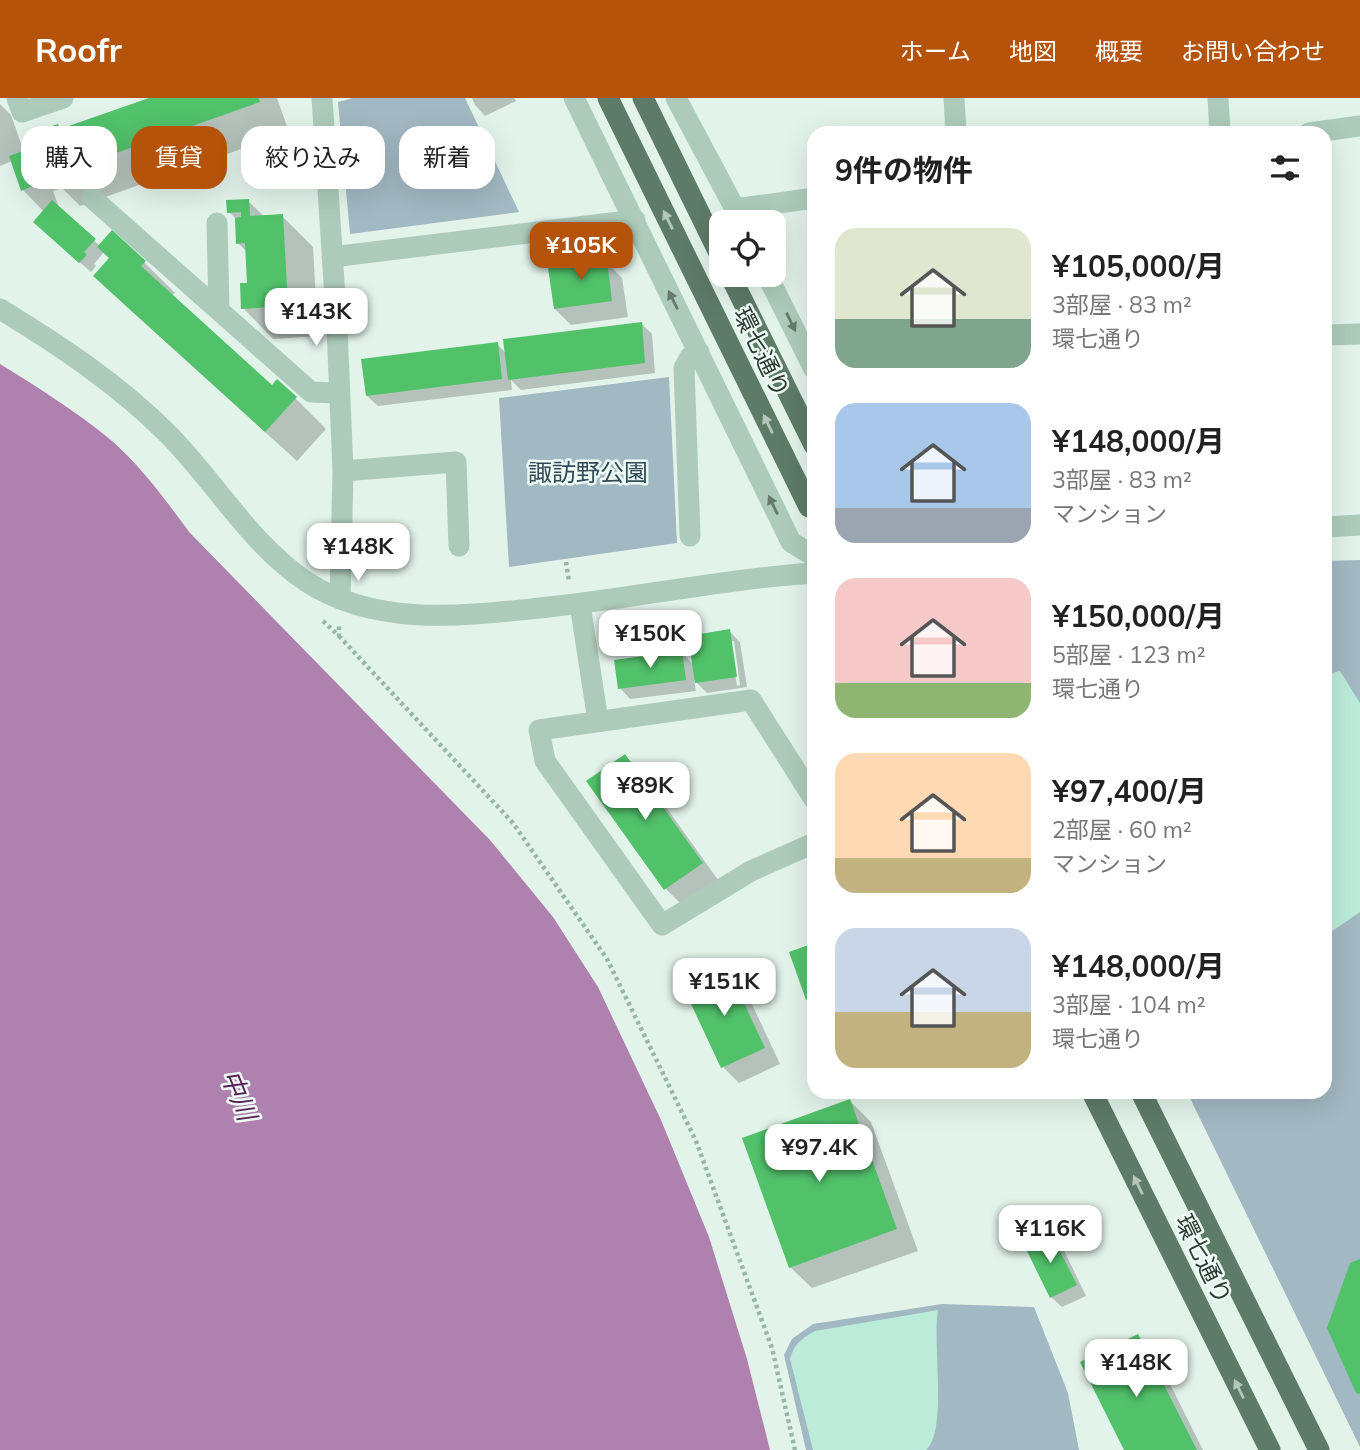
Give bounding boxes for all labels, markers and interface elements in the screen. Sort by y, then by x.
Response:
text: Roofr [35,29,122,70]
text: ホーム [900,36,971,66]
text: 地図 [1009,36,1057,66]
text: 概要 [1095,36,1143,66]
text: お問い合わせ [1181,36,1325,66]
chip: 購入 [21,126,117,189]
chip: 賃貸 [131,126,227,189]
chip: 絞り込み [241,126,385,189]
chip: 新着 [399,126,495,189]
icon: filters [1266,149,1304,187]
text: 9件の物件 [835,151,973,189]
one-way arrow [662,210,673,230]
map controls [709,210,786,287]
button: locate [709,210,786,287]
pin: ¥105K [532,222,630,282]
text: ¥105K [546,230,616,259]
text: ¥105,000/月 [1052,247,1225,285]
icon: home [891,256,975,340]
pin: ¥143K [267,288,365,348]
one-way arrow [668,290,679,310]
text: 3部屋 · 83 m² [1052,290,1192,319]
text: ¥143K [281,296,351,325]
street label: 環七通り [727,302,797,402]
one-way arrow [785,312,796,332]
text: 環七通り [1052,324,1144,353]
one-way arrow [763,414,774,434]
text: ¥148,000/月 [1052,422,1225,460]
icon: home [891,431,975,515]
park label: 諏訪野公園 [528,457,648,487]
text: 3部屋 · 83 m² [1052,465,1192,494]
one-way arrow [767,495,778,515]
text: マンション [1052,499,1167,528]
pin: ¥148K [309,524,407,583]
text: ¥148K [323,531,393,560]
text: ¥150,000/月 [1052,597,1225,635]
icon: home [891,606,975,690]
pin: ¥150K [601,610,699,670]
text: ¥150K [615,618,685,647]
text: 5部屋 · 123 m² [1052,640,1205,669]
text: 環七通り [1052,674,1144,703]
pin: ¥89K [604,762,686,822]
text: ¥89K [617,770,673,799]
text: ¥97,400/月 [1052,772,1207,810]
icon: home [891,781,975,865]
text: 2部屋 · 60 m² [1052,815,1192,844]
text: マンション [1052,849,1167,878]
text: ¥148,000/月 [1052,947,1225,985]
icon: home [891,956,975,1040]
pin: ¥151K [675,958,773,1018]
text: ¥151K [689,966,759,995]
text: 3部屋 · 104 m² [1052,990,1205,1019]
text: 環七通り [1052,1024,1144,1053]
water label: 中川 [214,1065,265,1128]
pin: ¥97.4K [762,1124,876,1184]
text: ¥97.4K [781,1132,857,1161]
one-way arrow [1132,1175,1144,1195]
pin: ¥116K [1001,1206,1099,1265]
street label: 環七通り [1169,1209,1239,1309]
text: ¥116K [1015,1213,1085,1242]
pin: ¥148K [1087,1340,1185,1399]
text: ¥148K [1101,1347,1171,1376]
one-way arrow [1234,1379,1245,1399]

